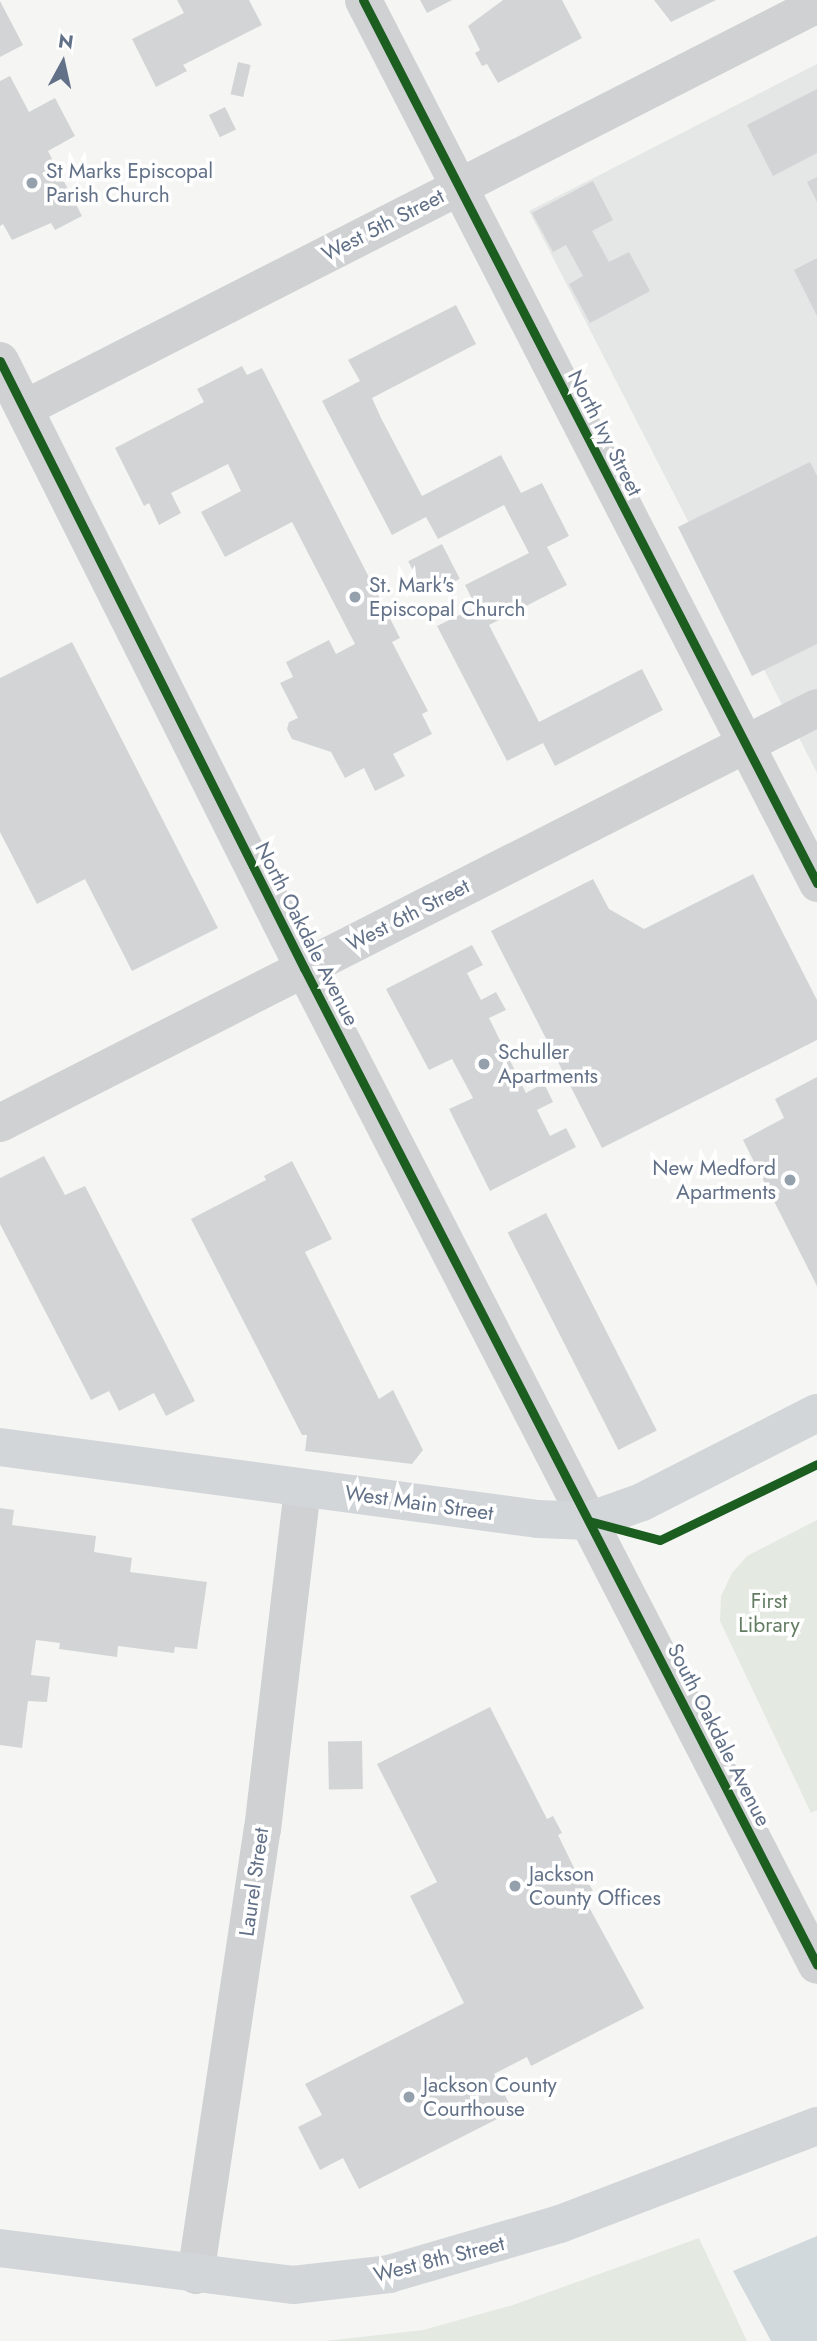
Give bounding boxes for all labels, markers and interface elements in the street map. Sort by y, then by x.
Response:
text: N [57,27,75,56]
north arrow [28,28,98,98]
place label: St Marks Episcopal Parish Church [46,158,213,208]
marker: St Marks Episcopal Parish Church [24,175,40,191]
street label: West 5th Street [318,183,448,267]
street label: North Ivy Street [562,366,648,500]
place label: St. Mark's Episcopal Church [369,572,526,622]
marker: St. Mark's Episcopal Church [347,589,363,605]
street label: North Oakdale Avenue [250,838,364,1030]
street label: West 6th Street [342,873,474,957]
place label: Schuller Apartments [498,1039,598,1089]
marker: Schuller Apartments [476,1056,492,1072]
place label: New Medford Apartments [652,1155,776,1205]
marker: New Medford Apartments [782,1172,798,1188]
street label: West Main Street [343,1480,495,1526]
park label: First Library [738,1588,800,1638]
street label: South Oakdale Avenue [662,1639,776,1831]
street label: Laurel Street [234,1826,274,1938]
place label: Jackson County Offices [529,1861,661,1911]
marker: Jackson County Offices [507,1878,523,1894]
place label: Jackson County Courthouse [423,2072,557,2122]
marker: Jackson County Courthouse [401,2089,417,2105]
street label: West 8th Street [371,2231,507,2287]

